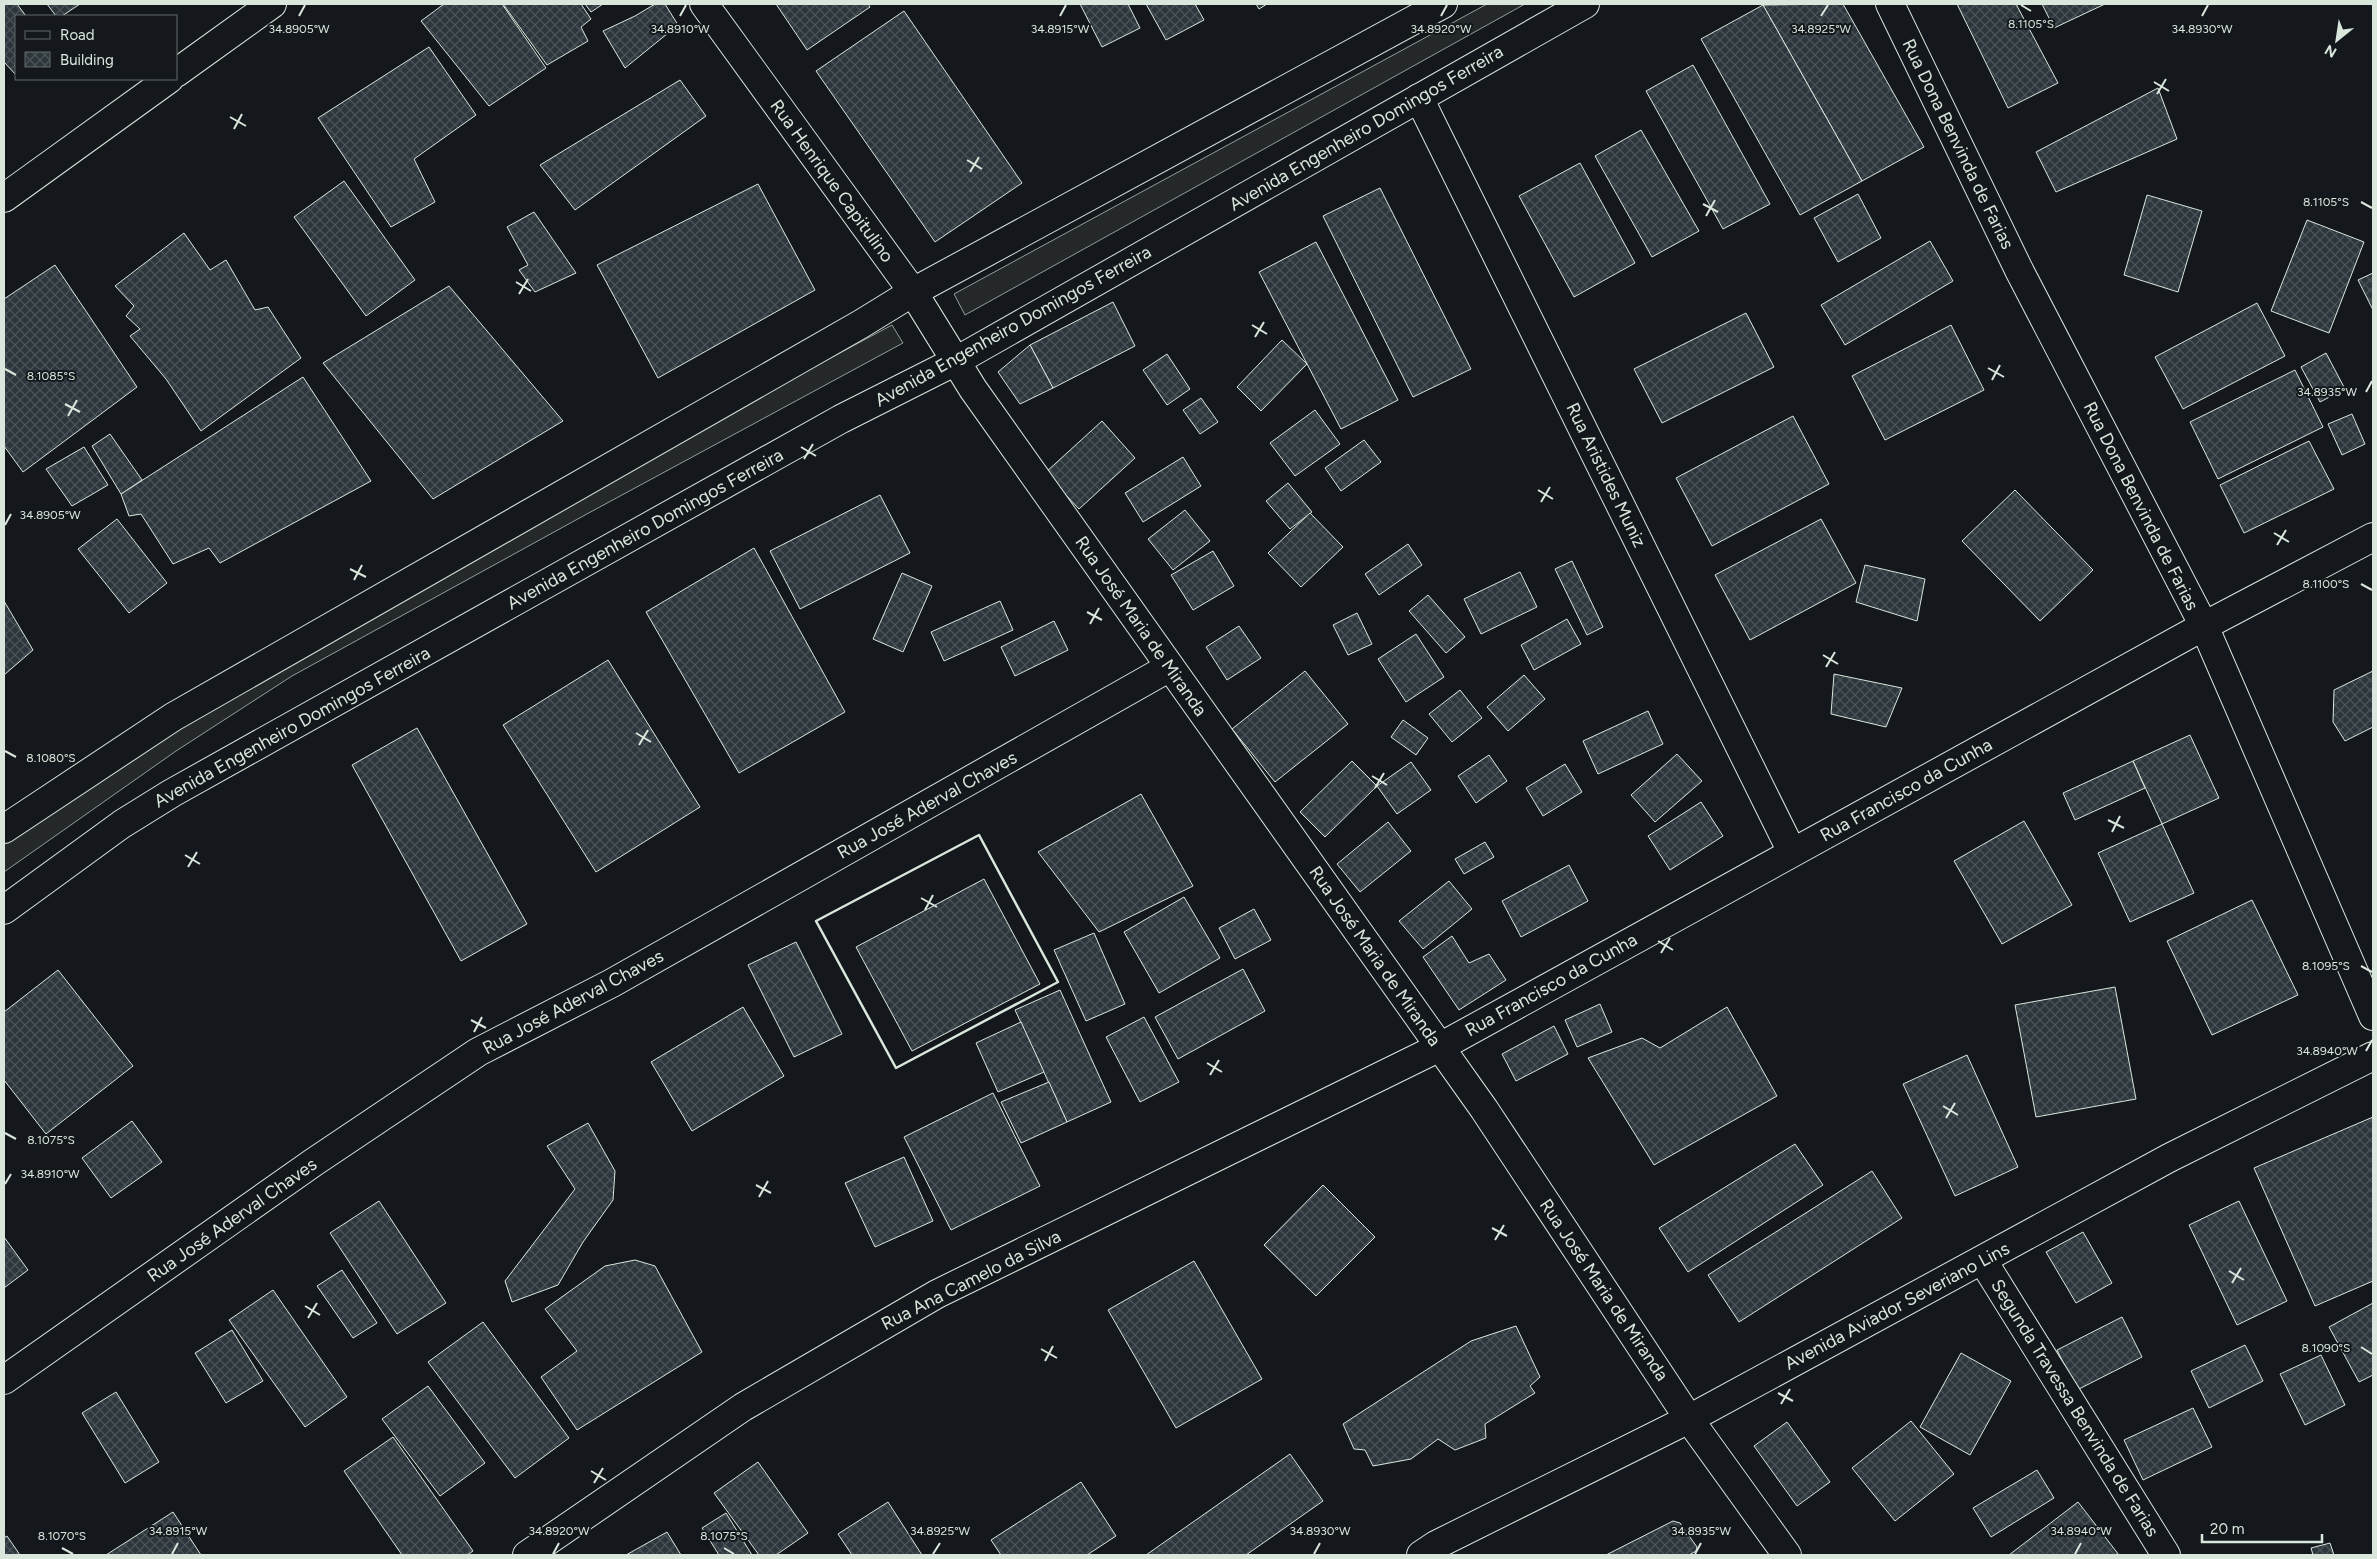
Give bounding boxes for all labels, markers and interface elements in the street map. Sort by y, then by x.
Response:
legend [15,15,178,80]
north arrow [2312,15,2362,65]
text: 8.1105°S [2008,17,2054,31]
text: 34.8905°W [268,22,330,36]
text: 34.8910°W [650,22,710,36]
text: 34.8915°W [1031,22,1090,36]
text: 34.8920°W [1411,22,1472,36]
text: 34.8925°W [1791,22,1852,36]
text: 34.8930°W [2172,22,2233,36]
text: Road [60,26,95,44]
street label: Rua Dona Benvinda de Farias [1897,35,2019,253]
street label: Avenida Engenheiro Domingos Ferreira [1225,40,1507,216]
text: N [2322,41,2340,61]
text: Building [60,51,114,69]
street label: Rua Henrique Capitulino [766,95,898,267]
text: 8.1105°S [2303,195,2349,209]
street label: Avenida Engenheiro Domingos Ferreira [871,241,1155,411]
text: 8.1085°S [27,369,75,383]
text: 34.8935°W [2297,385,2357,399]
street label: Rua Dona Benvinda de Farias [2079,398,2203,614]
street label: Rua Aristides Muniz [1561,399,1651,551]
street label: Avenida Engenheiro Domingos Ferreira [503,444,787,614]
text: 34.8905°W [19,508,81,522]
street label: Rua José Maria de Miranda [1070,532,1212,720]
text: 8.1100°S [2303,577,2349,591]
street label: Avenida Engenheiro Domingos Ferreira [150,642,434,812]
street label: Rua Francisco da Cunha [1816,734,1996,846]
street label: Rua José Aderval Chaves [833,746,1021,864]
text: 8.1080°S [26,751,76,765]
street label: Rua José Maria de Miranda [1304,862,1446,1050]
street label: Rua Francisco da Cunha [1461,929,1641,1041]
street label: Rua José Aderval Chaves [479,945,667,1059]
text: 8.1095°S [2302,959,2350,973]
text: 34.8940°W [2296,1044,2358,1058]
text: 8.1075°S [27,1133,75,1147]
street label: Rua José Aderval Chaves [143,1153,321,1287]
text: 34.8910°W [20,1167,80,1181]
street label: Rua José Maria de Miranda [1535,1195,1673,1385]
street label: Rua Ana Camelo da Silva [878,1225,1064,1335]
street label: Avenida Aviador Severiano Lins [1781,1237,2013,1375]
street label: Segunda Travessa Benvinda de Farias [1986,1275,2164,1541]
text: 8.1090°S [2302,1341,2350,1355]
scale bar [2202,1512,2322,1544]
text: 20 m [2210,1520,2244,1538]
text: 34.8915°W [149,1524,208,1538]
text: 34.8920°W [529,1524,590,1538]
text: 34.8925°W [910,1524,971,1538]
text: 34.8930°W [1290,1524,1351,1538]
text: 34.8935°W [1671,1524,1731,1538]
text: 34.8940°W [2050,1524,2112,1538]
text: 8.1070°S [38,1529,86,1543]
text: 8.1075°S [700,1529,748,1543]

